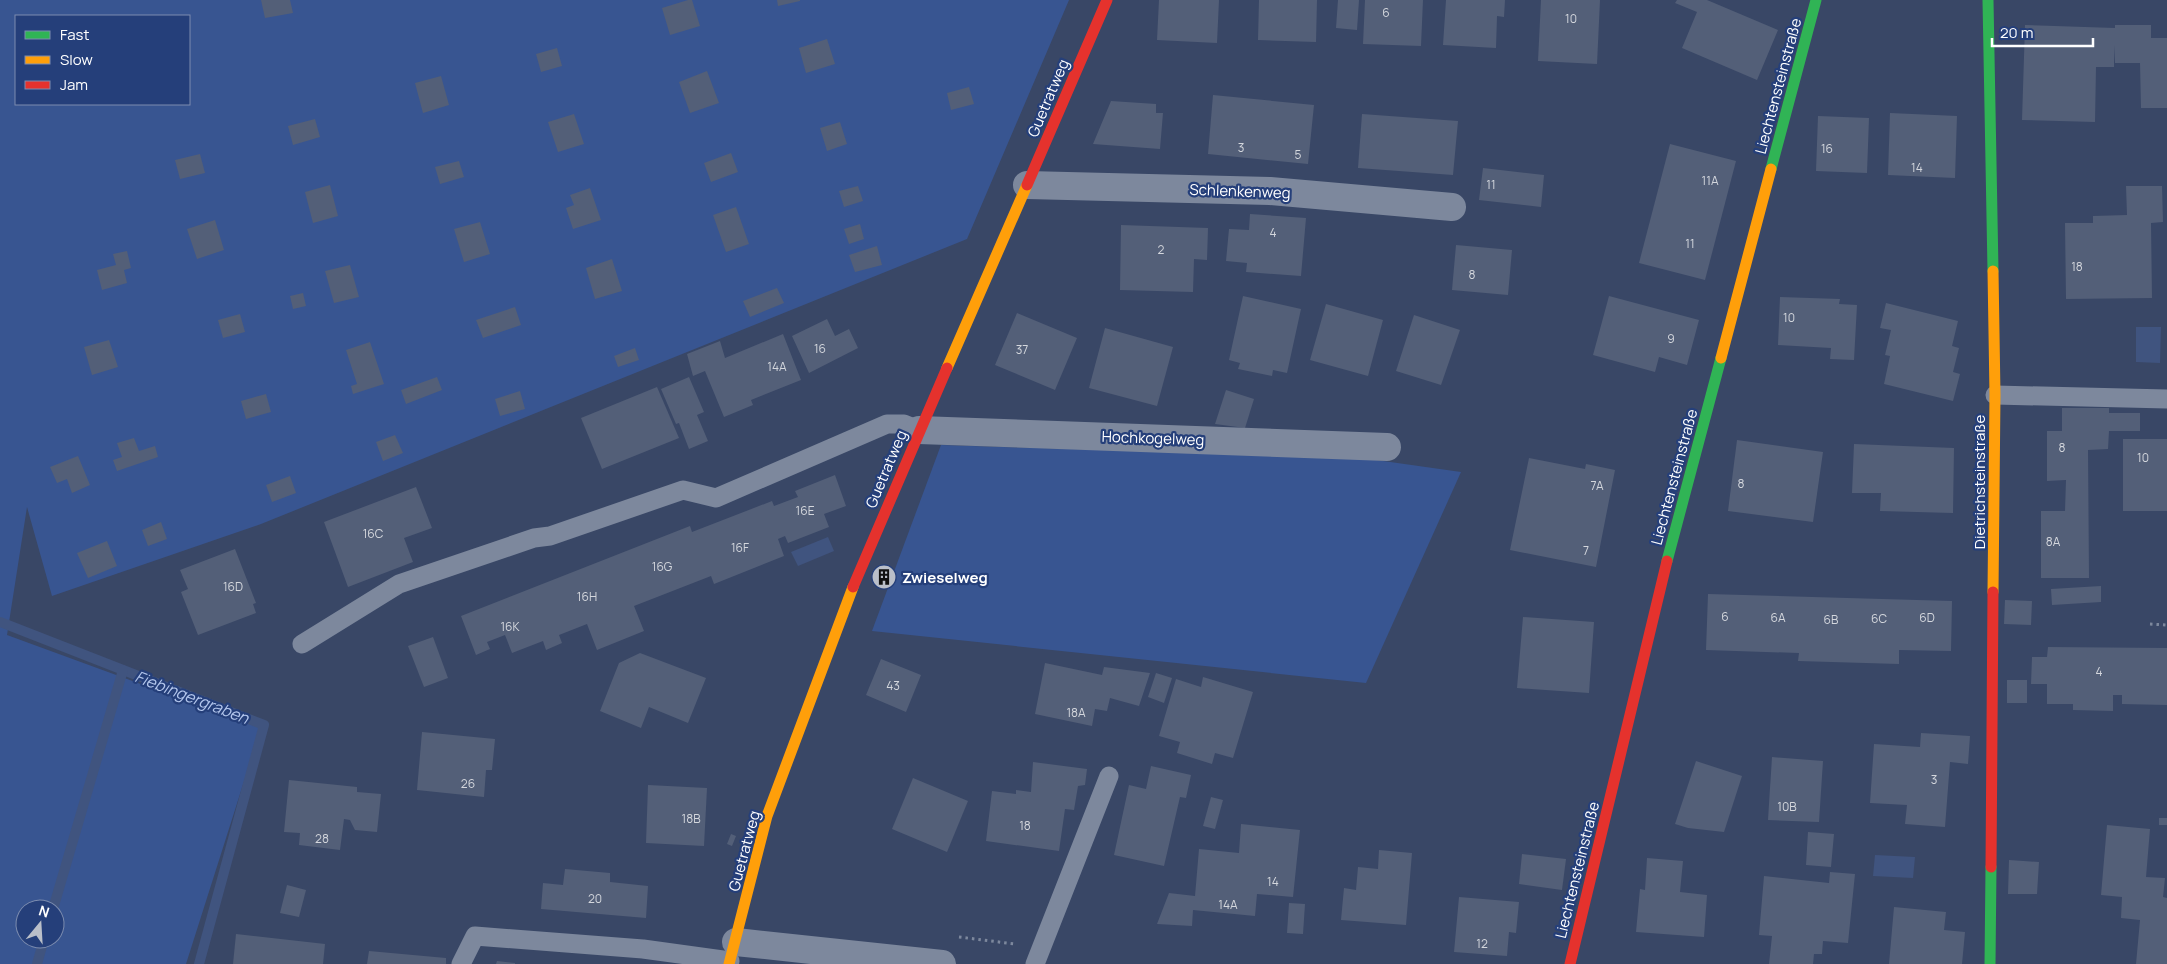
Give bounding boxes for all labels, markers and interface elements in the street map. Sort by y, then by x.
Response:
house number: 6 [1382,4,1390,21]
house number: 10 [1565,10,1577,27]
legend [15,15,190,105]
street label: Liechtensteinstraße [1750,15,1806,156]
scale bar [1992,15,2093,47]
text: 20 m [2000,22,2033,43]
text: Fast [60,24,89,45]
text: Slow [60,49,93,70]
street label: Guetratweg [1022,56,1074,140]
text: Jam [60,74,88,95]
house number: 3 [1238,139,1244,156]
house number: 16 [1821,140,1833,157]
house number: 5 [1295,146,1302,163]
house number: 14 [1911,159,1923,176]
house number: 11A [1702,172,1719,189]
house number: 11 [1486,176,1496,193]
street label: Schlenkenweg [1189,179,1291,203]
house number: 4 [1269,224,1277,241]
house number: 11 [1685,235,1695,252]
house number: 2 [1158,241,1165,258]
house number: 18 [2071,258,2083,275]
house number: 8 [1469,266,1476,283]
house number: 10 [1783,309,1795,326]
house number: 9 [1667,330,1675,347]
house number: 16 [814,340,826,357]
house number: 37 [1016,341,1028,358]
house number: 14A [767,358,787,375]
street label: Liechtensteinstraße [1646,406,1702,547]
street label: Dietrichsteinstraße [1969,415,1990,549]
street label: Hochkogelweg [1101,426,1205,450]
street label: Guetratweg [860,427,912,511]
house number: 8 [2059,439,2066,456]
house number: 10 [2137,449,2149,466]
house number: 8 [1738,475,1745,492]
house number: 7A [1590,477,1604,494]
house number: 16E [796,502,815,519]
house number: 16C [363,525,384,542]
house number: 8A [2046,533,2061,550]
house number: 16F [731,539,749,556]
house number: 7 [1583,542,1589,559]
house number: 16G [652,558,673,575]
building icon: Zwieselweg [871,564,897,590]
place label: Zwieselweg [902,567,988,588]
house number: 16D [223,578,243,595]
house number: 16H [577,588,597,605]
house number: 6 [1721,608,1729,625]
house number: 6A [1770,609,1786,626]
house number: 6D [1919,609,1935,626]
house number: 6C [1871,610,1887,627]
house number: 6B [1824,611,1838,628]
house number: 16K [500,618,521,635]
house number: 4 [2095,663,2103,680]
water label: Fiebingergraben [132,665,252,729]
house number: 43 [886,677,900,694]
house number: 18A [1066,704,1086,721]
house number: 3 [1931,771,1937,788]
house number: 26 [461,775,475,792]
house number: 10B [1777,798,1797,815]
street label: Liechtensteinstraße [1550,799,1604,941]
street label: Guetratweg [723,808,765,894]
house number: 18B [681,810,701,827]
house number: 18 [1019,817,1031,834]
house number: 28 [315,830,329,847]
house number: 14 [1267,873,1279,890]
house number: 20 [588,890,602,907]
house number: 14A [1218,896,1238,913]
north arrow [15,899,65,949]
text: N [36,901,52,922]
house number: 12 [1476,935,1488,952]

